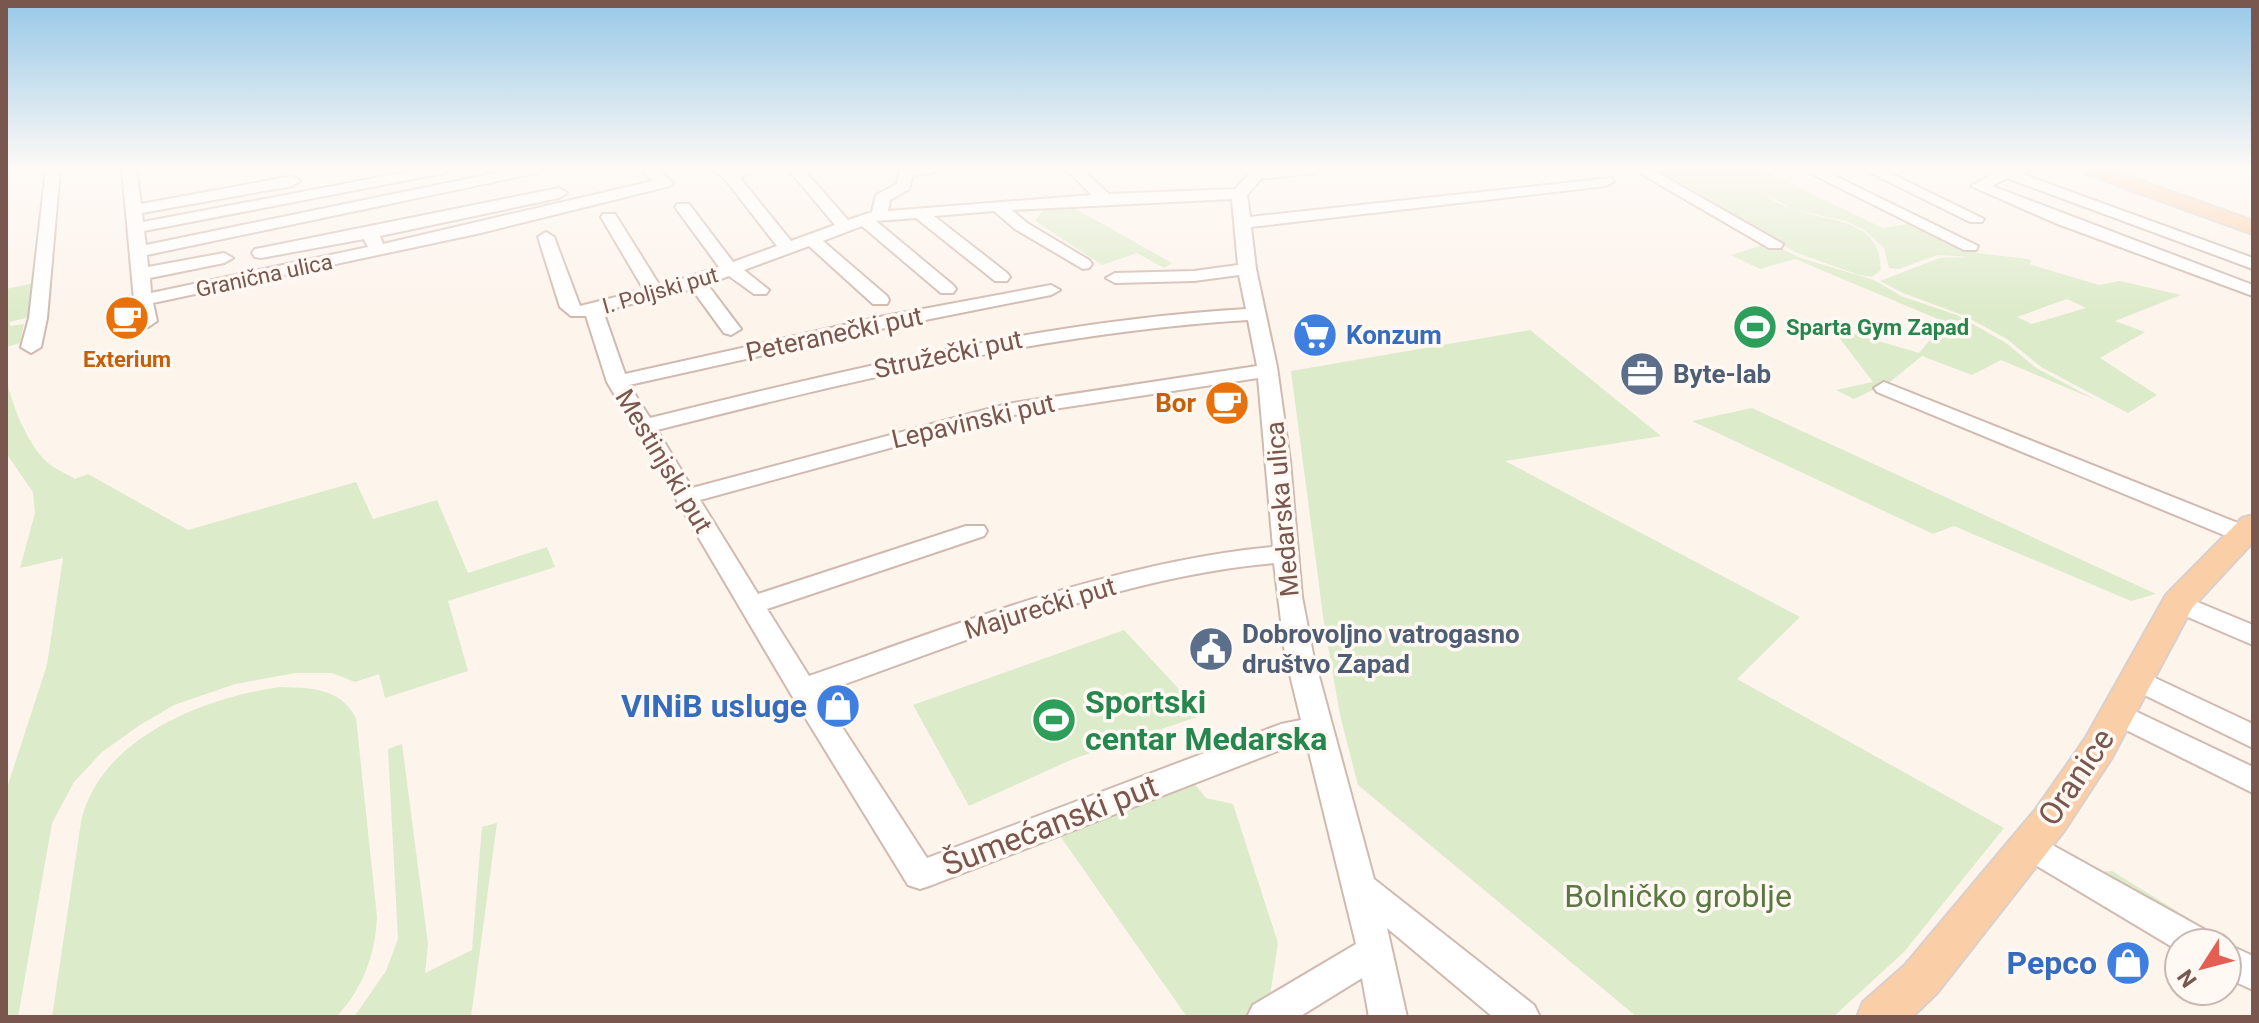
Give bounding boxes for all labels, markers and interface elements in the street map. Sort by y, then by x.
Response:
street label: Granična ulica [194,249,335,302]
street label: I. Poljski put [599,262,721,319]
cafe icon: Exterium [103,294,151,342]
street label: Peteranečki put [743,301,925,367]
sports icon: Sparta Gym Zapad [1731,303,1779,351]
supermarket icon: Konzum [1291,311,1339,359]
place label: Sparta Gym Zapad [1786,315,1969,340]
place label: Konzum [1346,320,1442,350]
street label: Stružečki put [871,324,1025,384]
place label: Exterium [83,347,171,372]
office icon: Byte-lab [1618,350,1666,398]
place label: Byte-lab [1673,359,1771,389]
cafe icon: Bor [1203,379,1251,427]
street label: Mestinjski put [609,384,719,538]
street label: Lepavinski put [889,388,1057,454]
place label: Bor [1155,388,1196,418]
street label: Medarska ulica [1259,420,1305,598]
street label: Majurečki put [961,571,1119,645]
place label: Dobrovoljno vatrogasno društvo Zapad [1242,619,1520,679]
public building icon: Dobrovoljno vatrogasno društvo Zapad [1187,625,1235,673]
shop icon: VINiB usluge [814,682,862,730]
place label: Sportski centar Medarska [1085,683,1327,758]
place label: VINiB usluge [621,687,807,725]
sports icon: Sportski centar Medarska [1030,696,1078,744]
street label: Oranice [2030,721,2122,833]
street label: Šumećanski put [937,766,1163,884]
park label: Bolničko groblje [1564,877,1792,915]
north arrow [2163,927,2243,1007]
shop icon: Pepco [2104,939,2152,987]
place label: Pepco [2007,944,2097,982]
text: N [2173,965,2202,992]

